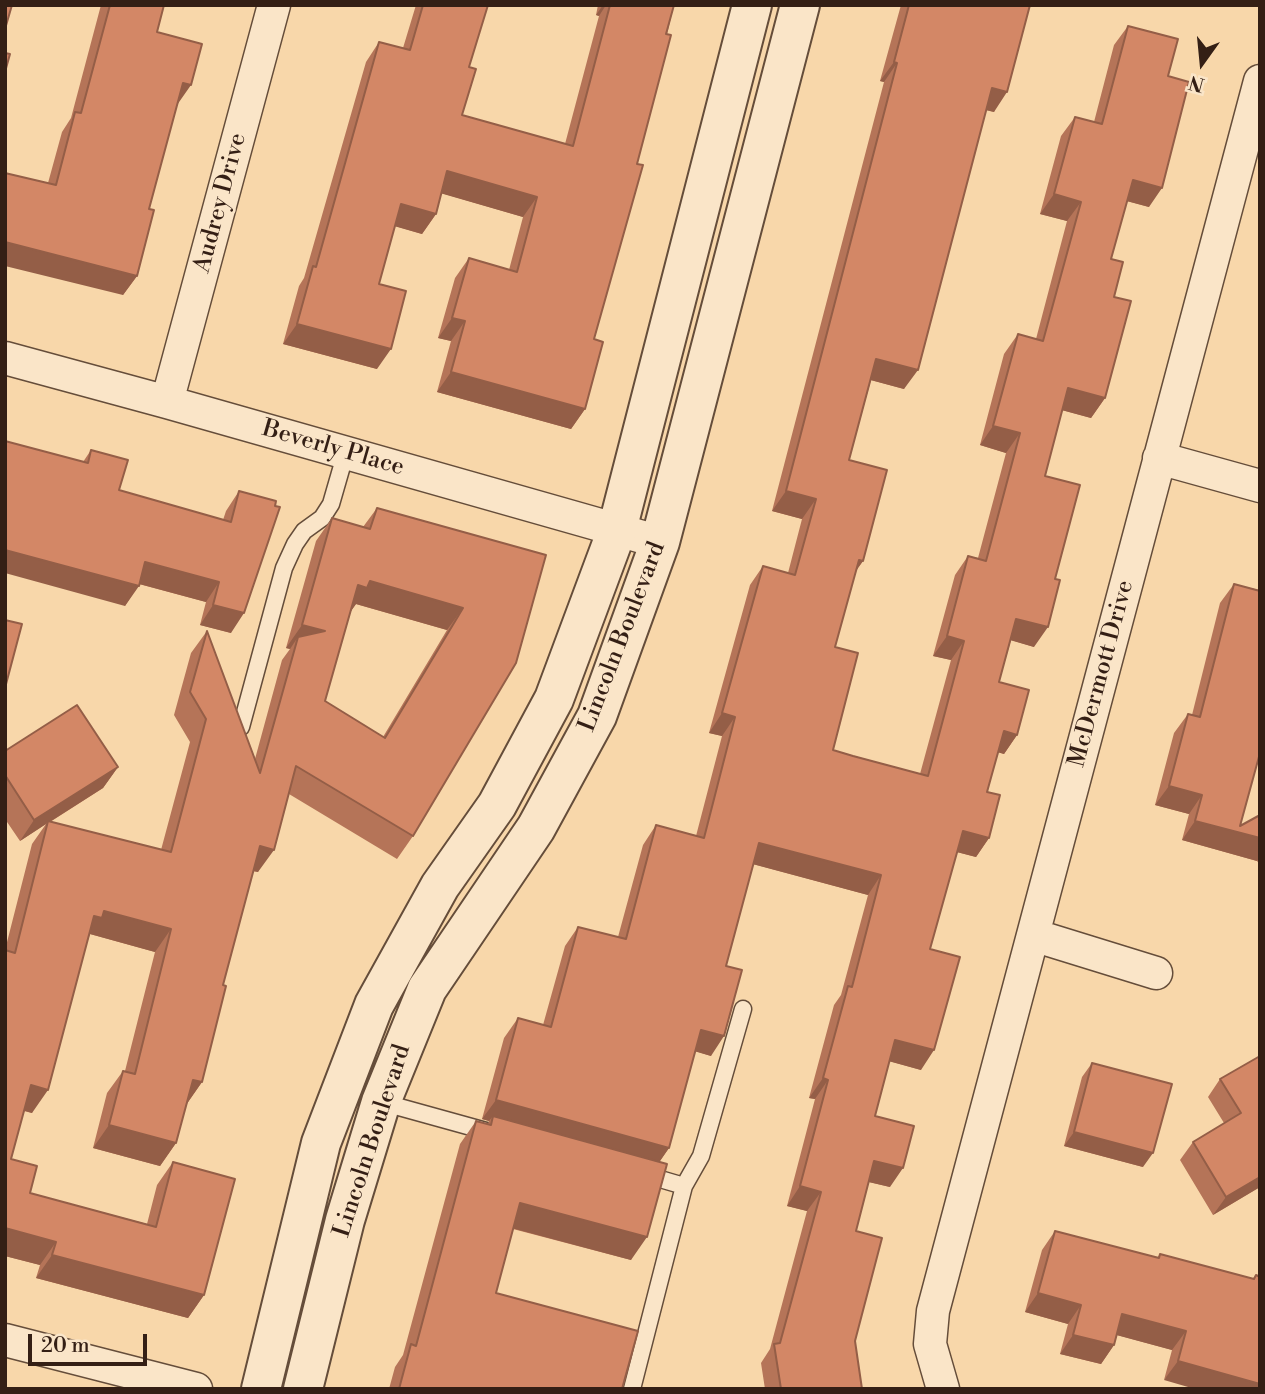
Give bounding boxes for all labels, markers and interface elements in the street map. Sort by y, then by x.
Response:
north arrow [1167,28,1237,98]
text: N [1186,70,1207,97]
street label: Audrey Drive [189,130,253,276]
street label: Beverly Place [259,415,407,483]
street label: Lincoln Boulevard [574,538,672,736]
street label: McDermott Drive [1063,577,1141,771]
street label: Lincoln Boulevard [328,1041,418,1241]
scale bar [32,1320,150,1364]
text: 20 m [41,1333,90,1359]

